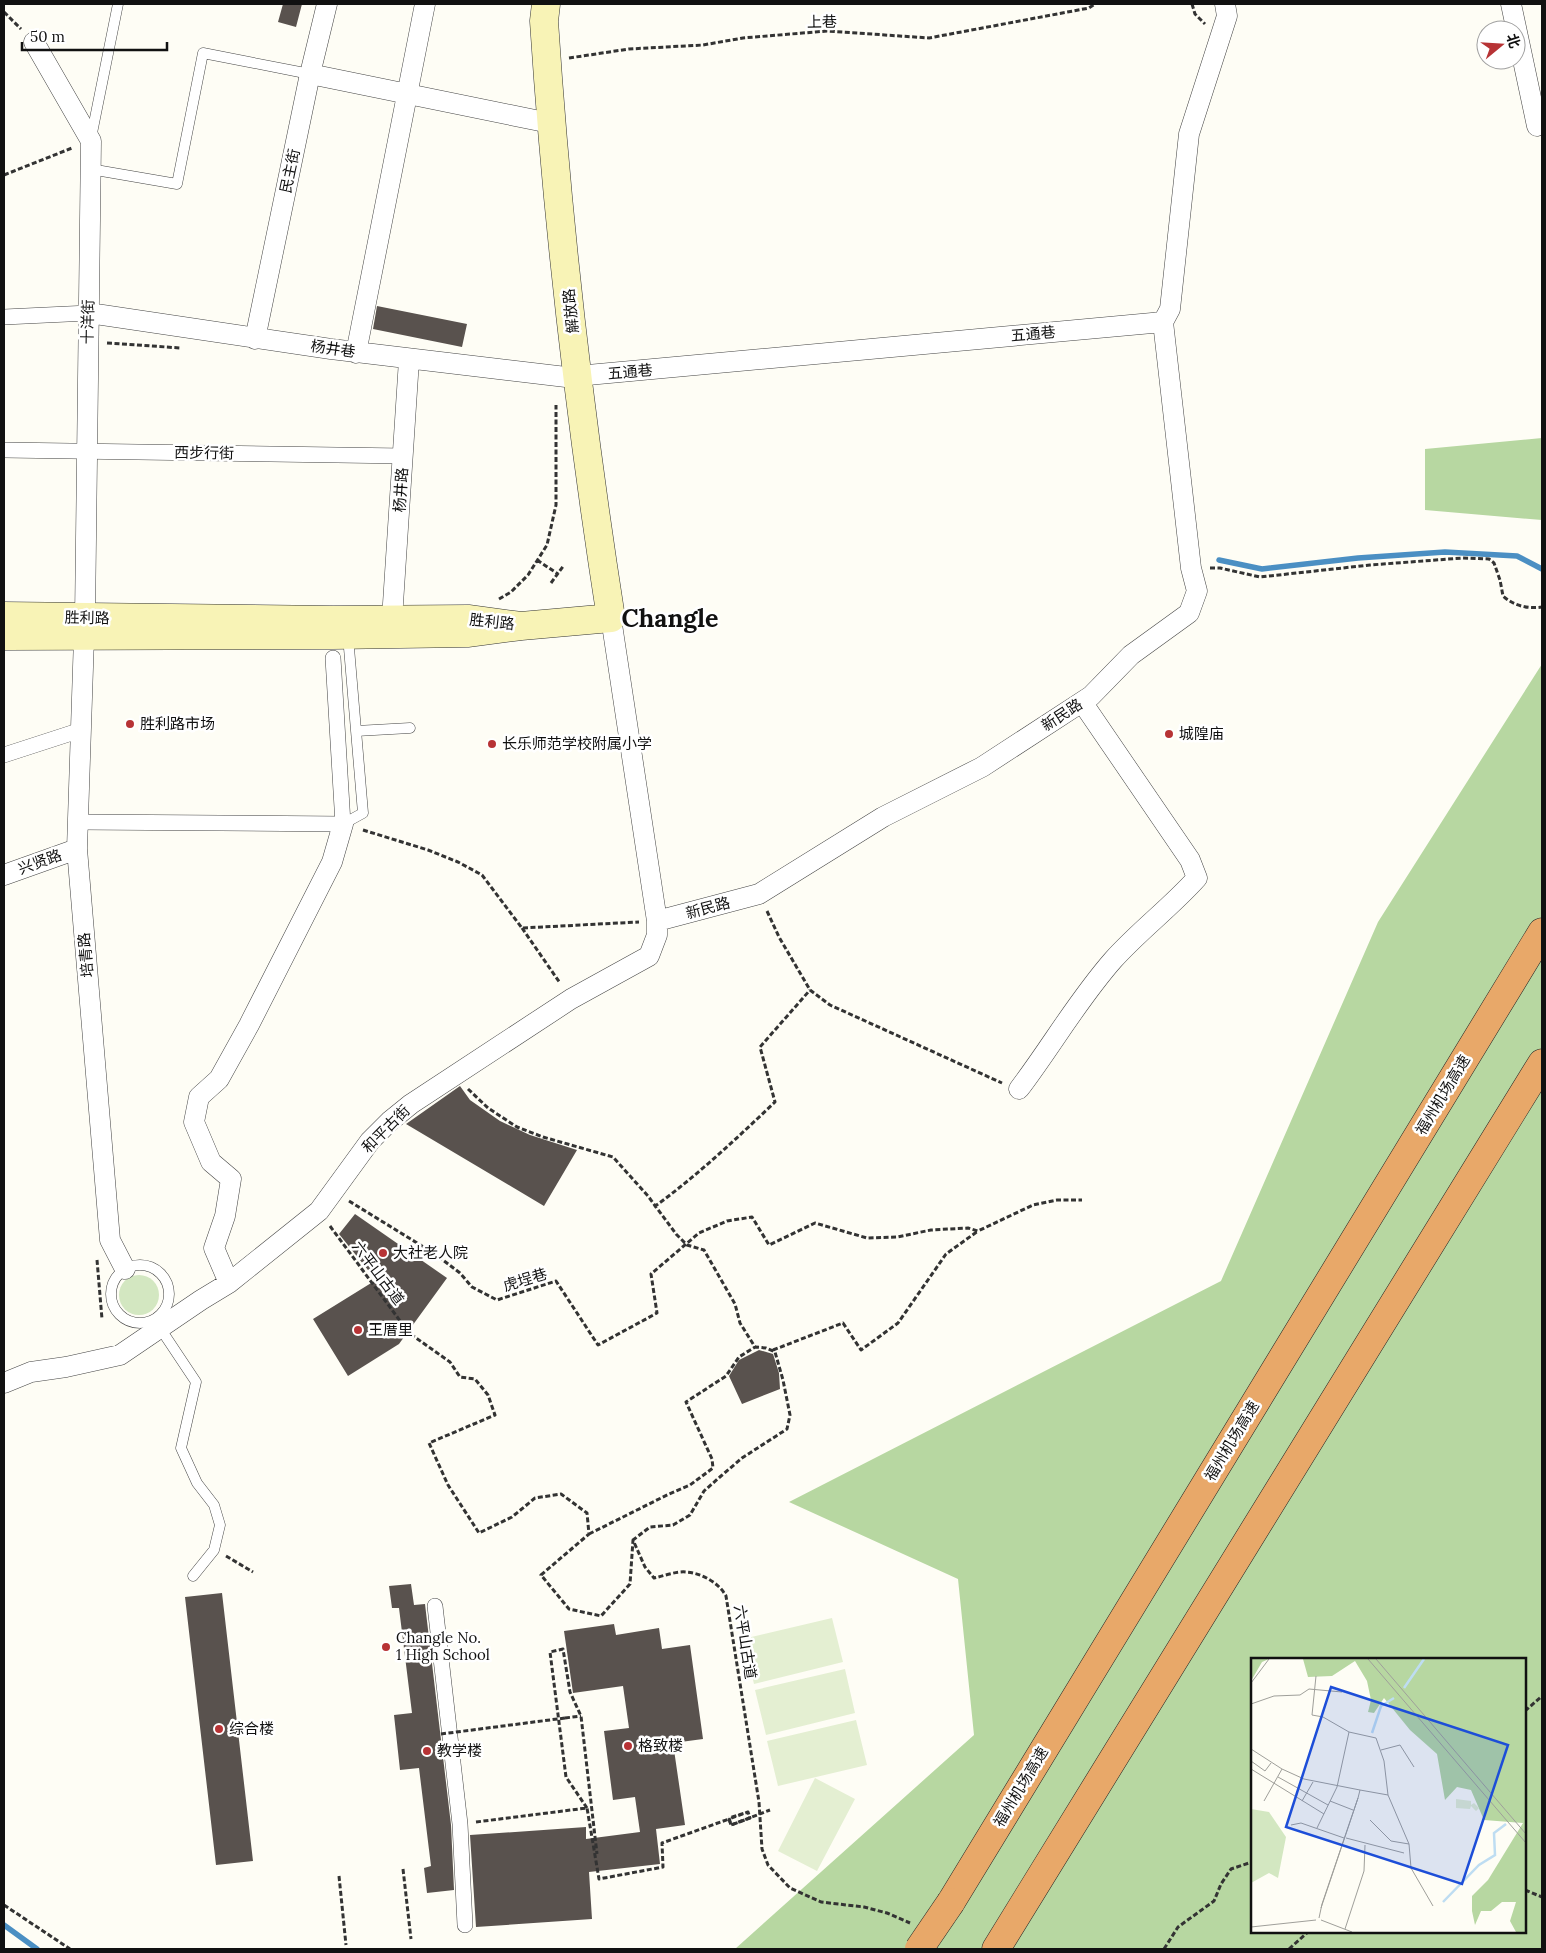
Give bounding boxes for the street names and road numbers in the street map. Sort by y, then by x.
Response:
street label: 上巷 [807,12,837,31]
street label: 民主街 [276,147,303,195]
street label: 解放路 [559,288,582,334]
street label: 十洋街 [78,299,97,345]
street label: 五通巷 [1010,322,1056,345]
street label: 杨井巷 [309,336,357,361]
street label: 五通巷 [607,360,653,383]
street label: 西步行街 [174,442,234,463]
street label: 杨井路 [389,467,412,513]
street label: 胜利路 [64,608,110,627]
street label: 胜利路 [469,610,515,633]
street label: 新民路 [1038,694,1086,735]
street label: 兴贤路 [15,845,64,878]
street label: 新民路 [684,893,732,923]
street label: 培青路 [74,932,97,978]
street label: 福州机场高速 [1411,1051,1474,1138]
street label: 和平古街 [358,1101,414,1157]
street label: 六平山古道 [348,1237,409,1308]
street label: 虎埕巷 [501,1264,549,1295]
street label: 福州机场高速 [1200,1397,1263,1484]
street label: 六平山古道 [730,1603,761,1680]
street label: 福州机场高速 [989,1743,1052,1830]

